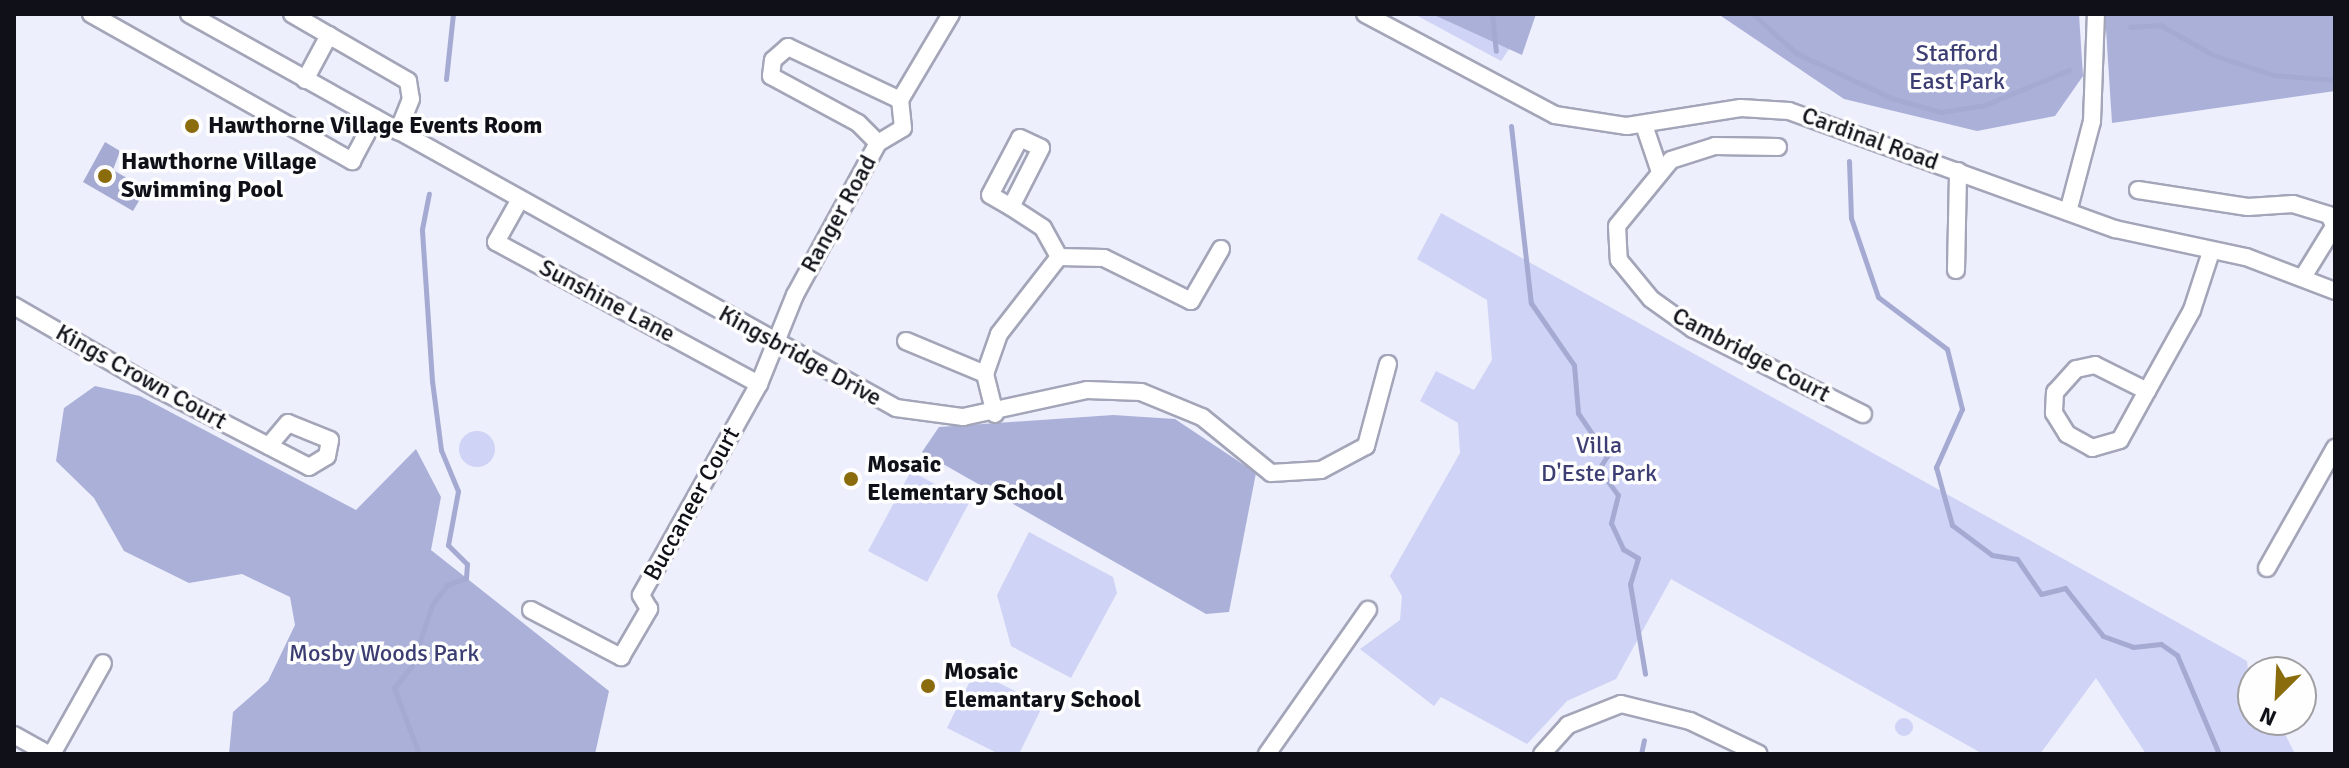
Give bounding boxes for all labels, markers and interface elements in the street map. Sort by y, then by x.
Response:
park label: Stafford East Park [1909,40,2005,96]
street label: Cardinal Road [1798,101,1942,177]
place label: Hawthorne Village Events Room [208,112,542,140]
marker: Hawthorne Village Events Room [183,117,201,135]
place label: Hawthorne Village Swimming Pool [121,148,317,204]
street label: Ranger Road [795,150,883,278]
marker: Hawthorne Village Swimming Pool [96,167,114,185]
street label: Sunshine Lane [534,253,680,349]
street label: Kingsbridge Drive [713,299,887,413]
street label: Cambridge Court [1667,301,1835,409]
street label: Kings Crown Court [51,318,231,436]
street label: Buccaneer Court [638,422,746,586]
park label: Villa D'Este Park [1541,432,1657,488]
place label: Mosaic Elementary School [867,451,1064,507]
marker: Mosaic Elementary School [842,470,860,488]
park label: Mosby Woods Park [289,640,479,668]
north arrow [2237,656,2317,736]
place label: Mosaic Elemantary School [944,658,1141,714]
marker: Mosaic Elemantary School [919,677,937,695]
text: N [2255,701,2280,732]

